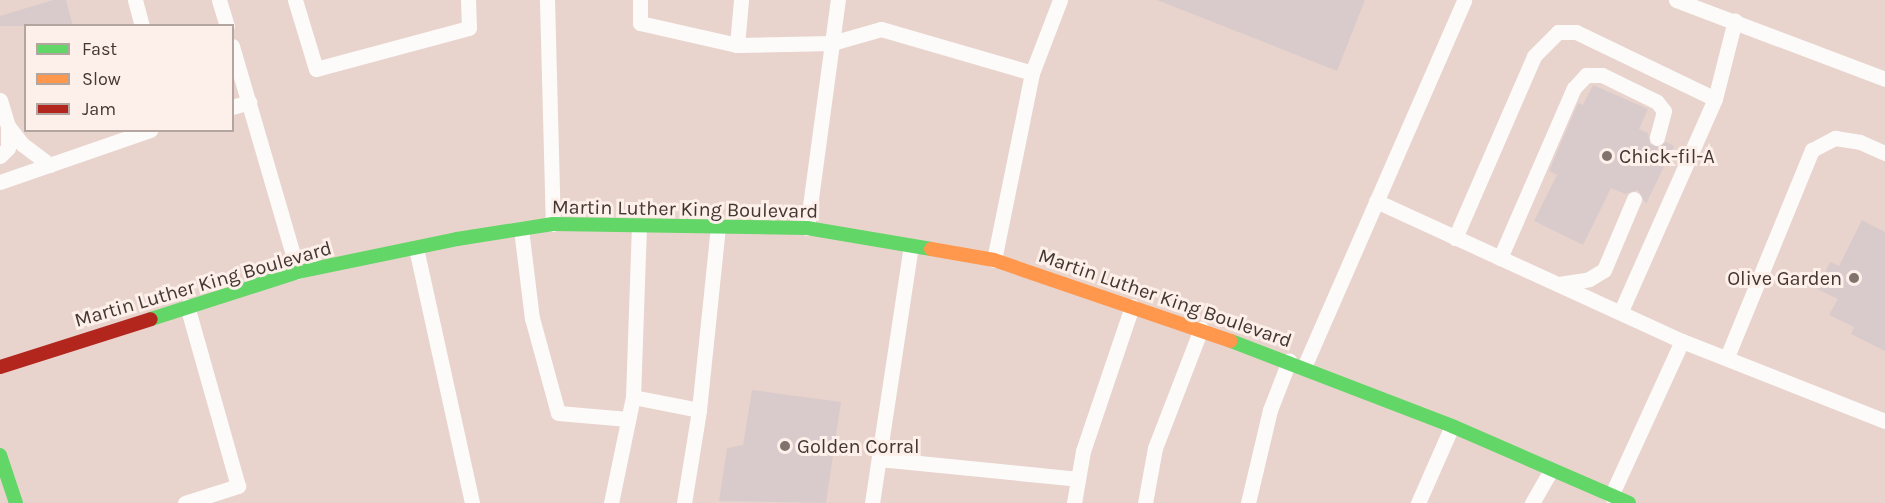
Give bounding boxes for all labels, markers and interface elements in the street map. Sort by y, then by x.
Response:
legend [24,24,234,132]
text: Fast [82,38,117,60]
text: Slow [82,68,121,90]
text: Jam [82,98,116,120]
place label: Chick-fil-A [1619,144,1715,168]
marker: Chick-fil-A [1600,149,1614,163]
street label: Martin Luther King Boulevard [552,195,818,223]
street label: Martin Luther King Boulevard [72,236,334,332]
street label: Martin Luther King Boulevard [1035,243,1295,353]
place label: Olive Garden [1727,266,1842,290]
marker: Olive Garden [1847,271,1861,285]
place label: Golden Corral [797,434,920,458]
marker: Golden Corral [778,439,792,453]

